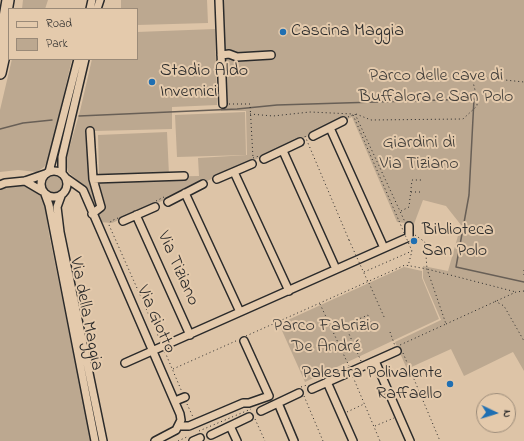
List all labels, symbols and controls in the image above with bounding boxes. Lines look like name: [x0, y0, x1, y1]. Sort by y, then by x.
legend: [8, 8, 138, 60]
text: Road: [46, 15, 72, 33]
place label: Cascina Maggia: [291, 21, 404, 43]
marker: Cascina Maggia: [278, 27, 288, 37]
text: Park: [46, 35, 68, 53]
place label: Stadio Aldo Invernici: [160, 61, 248, 104]
park label: Parco delle cave di Buffalora e San Polo: [359, 66, 513, 108]
marker: Stadio Aldo Invernici: [147, 77, 157, 87]
park label: Giardini di Via Tiziano: [379, 133, 459, 176]
place label: Biblioteca San Polo: [422, 220, 494, 262]
street label: Via Tiziano: [151, 228, 203, 310]
marker: Biblioteca San Polo: [409, 236, 419, 246]
street label: Via della Maggia: [63, 255, 107, 373]
street label: Via Giotto: [130, 283, 180, 357]
park label: Parco Fabrizio De André: [273, 316, 379, 358]
place label: Palestra Polivalente Raffaello: [302, 363, 442, 406]
marker: Palestra Polivalente Raffaello: [445, 379, 455, 389]
north arrow: [476, 393, 516, 433]
text: N: [499, 409, 515, 418]

